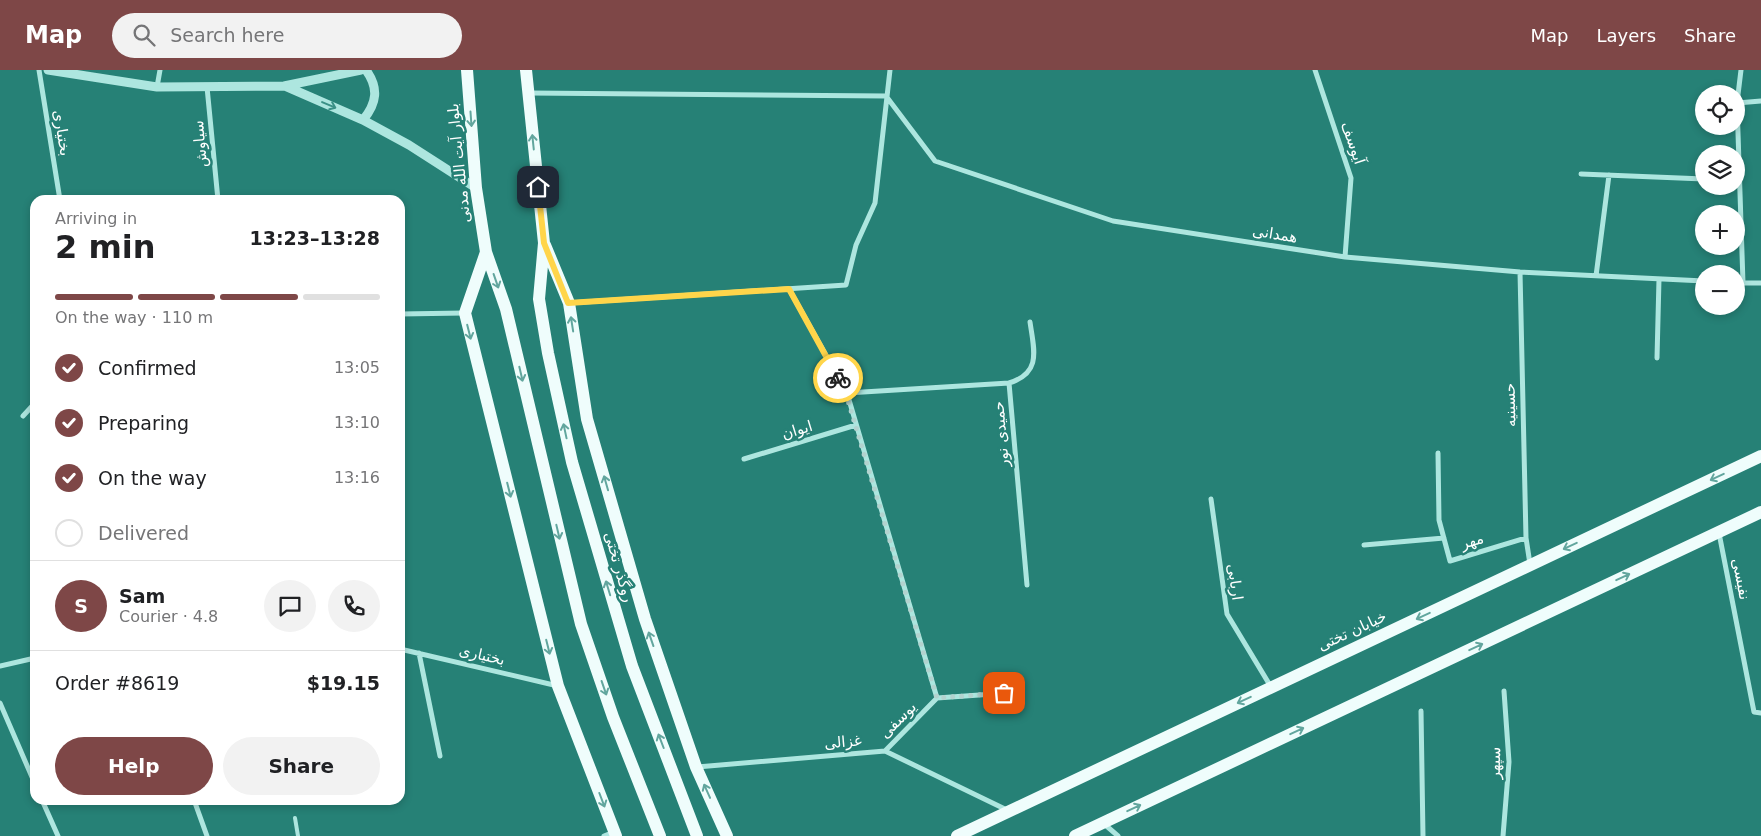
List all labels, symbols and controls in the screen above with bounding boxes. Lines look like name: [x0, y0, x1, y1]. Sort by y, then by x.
search box: [112, 13, 462, 58]
text: Map: [25, 21, 82, 49]
icon: search: [130, 21, 158, 49]
text: Search here: [170, 24, 284, 46]
text: Map: [1530, 25, 1568, 46]
text: Layers: [1596, 25, 1656, 46]
text: Share: [1684, 25, 1736, 46]
map controls: [1695, 85, 1745, 315]
button: locate: [1695, 85, 1745, 135]
one-way arrow: [321, 101, 336, 111]
street label: بلوار آیت الله مدنی: [444, 102, 474, 224]
street label: بختیاری: [49, 109, 75, 157]
one-way arrow: [466, 110, 475, 126]
street label: آیوسف: [1337, 119, 1369, 168]
street label: سیاوش: [189, 120, 211, 168]
one-way arrow: [528, 135, 538, 151]
button: layers: [1695, 145, 1745, 195]
pin: [517, 166, 559, 208]
icon: home: [524, 173, 552, 201]
button: +: [1695, 205, 1745, 255]
text: Arriving in: [55, 209, 137, 228]
street label: همدانی: [1251, 222, 1299, 246]
text: 13:23–13:28: [250, 227, 380, 249]
text: 2 min: [55, 228, 156, 266]
button: −: [1695, 265, 1745, 315]
one-way arrow: [492, 273, 501, 288]
text: On the way · 110 m: [55, 308, 213, 327]
one-way arrow: [567, 317, 577, 333]
one-way arrow: [465, 323, 475, 339]
courier: [813, 353, 863, 403]
icon: check: [55, 354, 83, 382]
text: Confirmed: [98, 357, 197, 379]
text: 13:05: [334, 358, 380, 377]
icon: bike: [824, 364, 852, 392]
one-way arrow: [517, 365, 526, 381]
street label: حسینیه: [1501, 383, 1519, 427]
street label: حمیدی نور: [989, 400, 1013, 469]
icon: check: [55, 409, 83, 437]
text: Preparing: [98, 412, 189, 434]
text: 13:10: [334, 413, 380, 432]
street label: ایوان: [779, 417, 815, 443]
one-way arrow: [560, 424, 569, 440]
icon: check: [55, 464, 83, 492]
text: On the way: [98, 467, 207, 489]
text: 13:16: [334, 468, 380, 487]
one-way arrow: [1710, 473, 1725, 482]
one-way arrow: [600, 475, 610, 491]
one-way arrow: [505, 481, 514, 497]
text: Delivered: [98, 522, 189, 544]
one-way arrow: [554, 524, 563, 540]
street label: مهر: [1457, 529, 1486, 553]
street label: روگذر تختی: [600, 530, 638, 604]
one-way arrow: [1563, 542, 1578, 552]
street label: نفیسی: [1728, 557, 1754, 601]
street label: اربابی: [1224, 563, 1246, 601]
one-way arrow: [1615, 572, 1630, 582]
button: chat: [264, 580, 316, 632]
button: phone: [328, 580, 380, 632]
one-way arrow: [602, 580, 612, 596]
text: Sam: [119, 585, 165, 607]
text: S: [74, 595, 88, 617]
text: Courier · 4.8: [119, 607, 218, 626]
street label: خیابان تختی: [1315, 607, 1389, 655]
one-way arrow: [1416, 611, 1431, 621]
one-way arrow: [646, 631, 656, 647]
one-way arrow: [544, 639, 553, 655]
street label: بختیاری: [457, 641, 507, 669]
one-way arrow: [1468, 641, 1483, 651]
text: Order #8619: [55, 672, 179, 694]
text: $19.15: [307, 672, 380, 694]
pin: [983, 672, 1025, 714]
one-way arrow: [599, 679, 609, 695]
icon: bag: [990, 679, 1018, 707]
one-way arrow: [1237, 696, 1252, 705]
street label: یوسفی: [876, 698, 920, 742]
one-way arrow: [1289, 726, 1304, 735]
street label: غزالی: [824, 731, 863, 753]
one-way arrow: [656, 734, 665, 750]
button: Help: [55, 737, 213, 795]
button: Share: [223, 737, 380, 795]
street label: سپهر: [1486, 747, 1505, 780]
one-way arrow: [702, 784, 711, 799]
one-way arrow: [598, 792, 608, 807]
one-way arrow: [1127, 802, 1142, 812]

